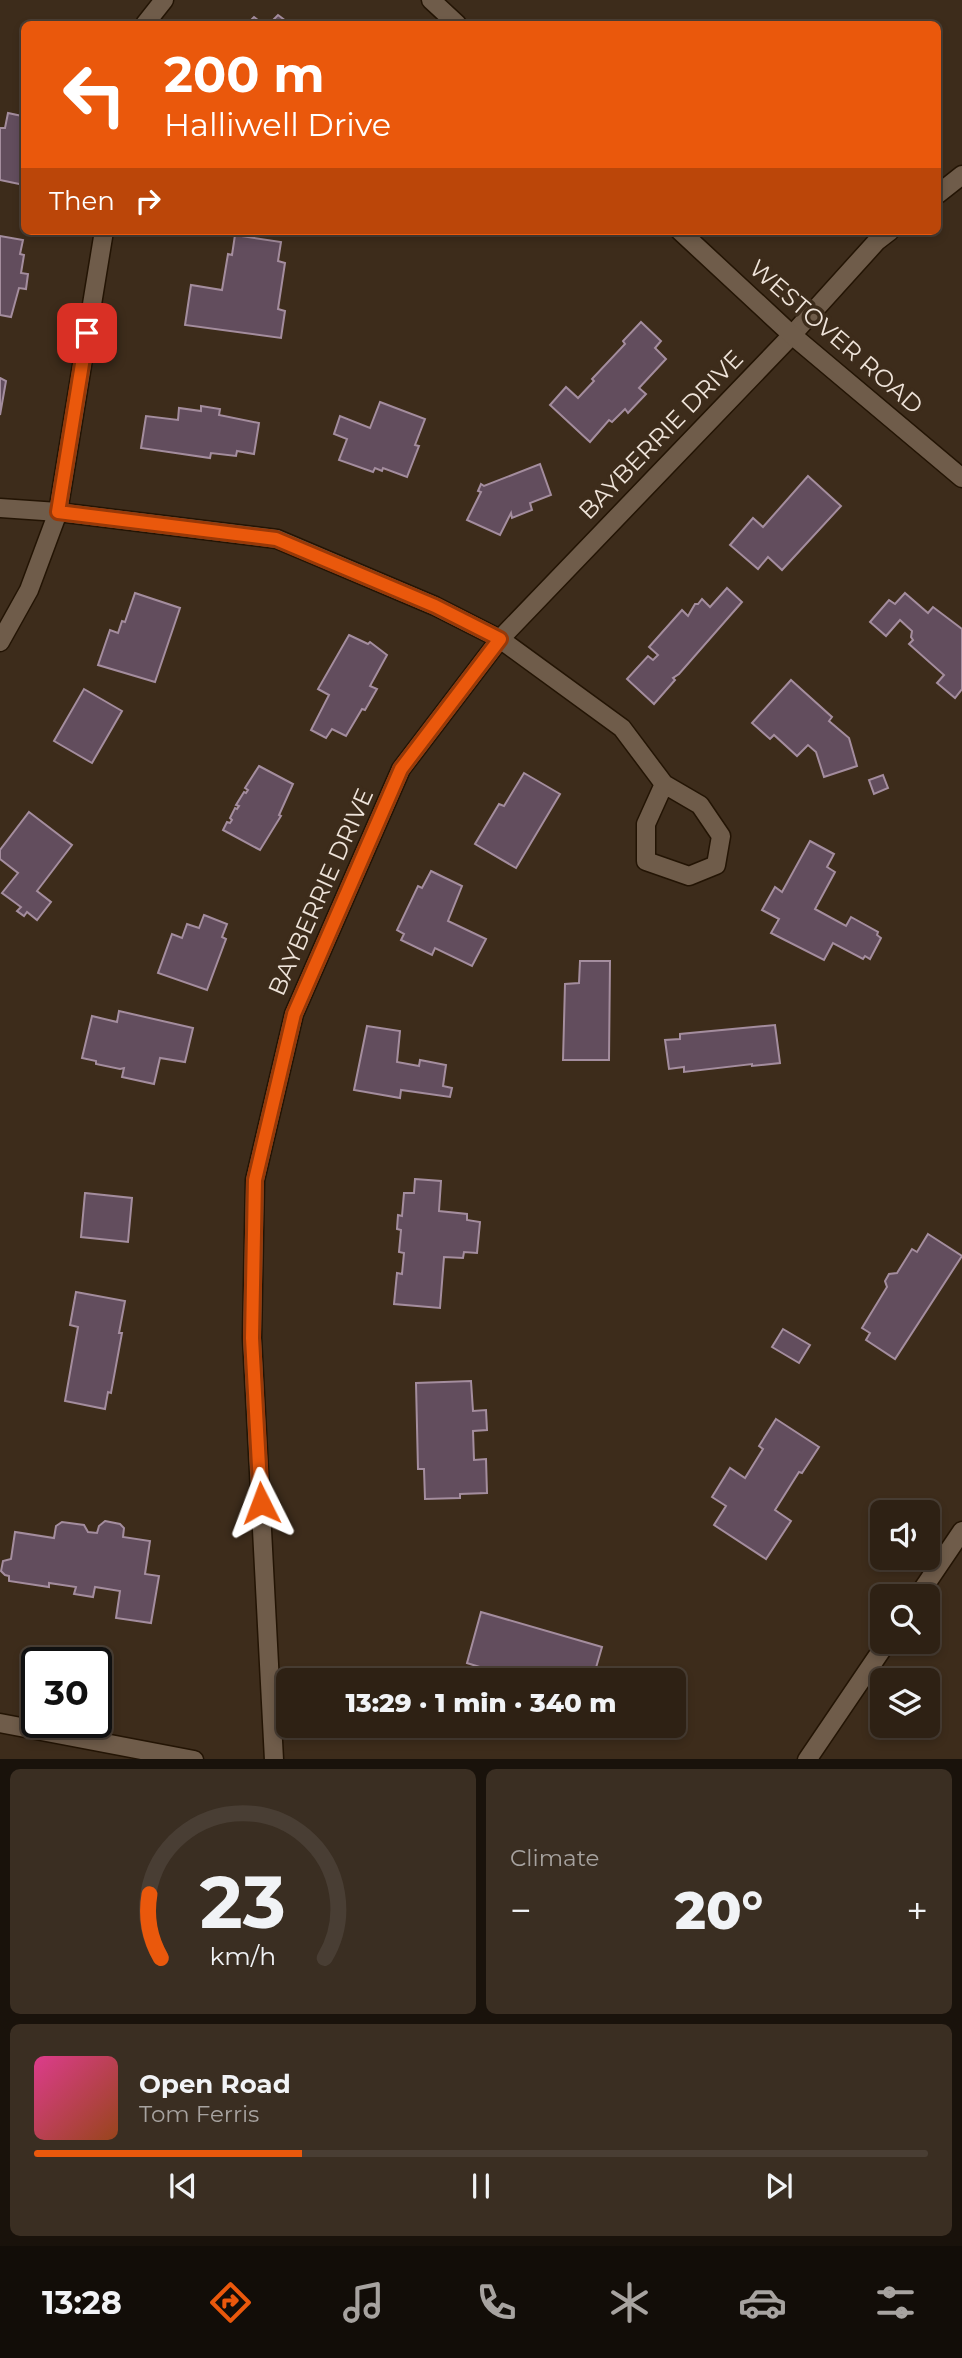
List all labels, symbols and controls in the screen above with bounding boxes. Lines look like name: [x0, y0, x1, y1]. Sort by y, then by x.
text: 200 m: [164, 45, 325, 104]
icon: left: [49, 49, 140, 140]
text: Halliwell Drive: [164, 105, 391, 144]
icon: right: [129, 182, 167, 220]
text: Then: [49, 185, 115, 217]
street label: WESTOVER ROAD: [744, 253, 929, 420]
pin: [57, 303, 117, 363]
icon: arrive: [68, 314, 106, 352]
street label: BAYBERRIE DRIVE: [572, 344, 749, 525]
street label: BAYBERRIE DRIVE: [262, 784, 379, 1000]
position arrow: [224, 1466, 298, 1540]
map controls: [870, 1500, 940, 1738]
button: sound: [870, 1500, 940, 1570]
button: search: [870, 1584, 940, 1654]
speed limit sign: 30: [21, 1647, 112, 1738]
button: layers: [870, 1668, 940, 1738]
text: 13:29 · 1 min · 340 m: [346, 1687, 617, 1719]
text: Climate: [510, 1844, 599, 1872]
text: 23: [200, 1858, 286, 1946]
text: 20°: [675, 1879, 763, 1942]
text: −: [510, 1887, 532, 1934]
text: +: [906, 1887, 928, 1934]
text: km/h: [210, 1940, 276, 1970]
text: Open Road: [139, 2068, 291, 2100]
text: Tom Ferris: [139, 2100, 259, 2128]
icon: previous: [164, 2167, 202, 2205]
icon: pause: [462, 2167, 500, 2205]
icon: next: [760, 2167, 798, 2205]
icon: directions: [206, 2278, 255, 2327]
icon: music: [339, 2278, 388, 2327]
icon: phone: [472, 2278, 521, 2327]
icon: climate: [605, 2278, 654, 2327]
icon: car: [738, 2278, 787, 2327]
icon: filters: [871, 2278, 920, 2327]
text: 13:28: [42, 2283, 122, 2322]

